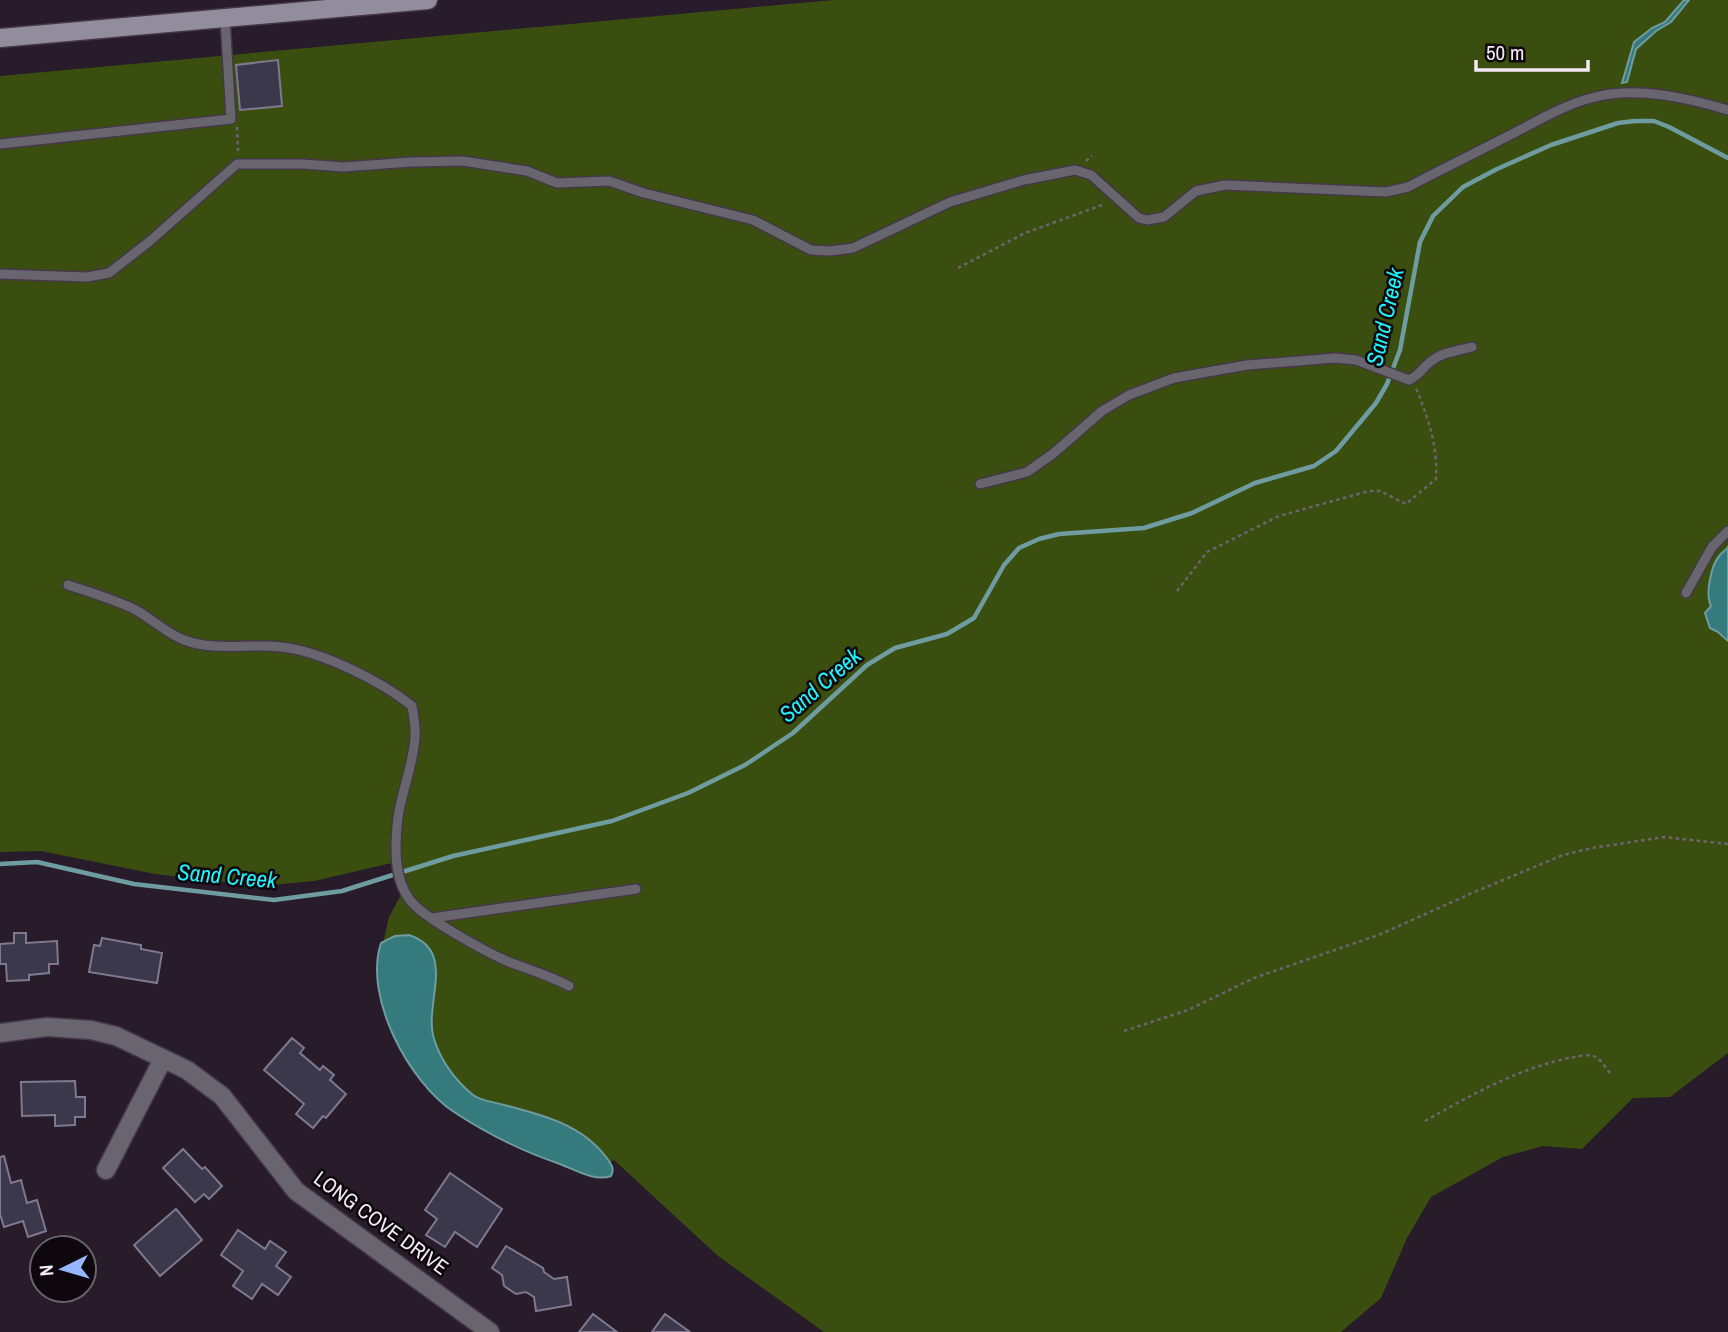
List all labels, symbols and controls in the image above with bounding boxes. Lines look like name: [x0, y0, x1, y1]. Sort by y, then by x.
scale bar: [1476, 28, 1588, 72]
text: 50 m: [1486, 38, 1524, 67]
water label: Sand Creek: [1358, 263, 1411, 369]
water label: Sand Creek: [772, 639, 869, 729]
water label: Sand Creek: [176, 856, 280, 895]
street label: LONG COVE DRIVE: [308, 1164, 454, 1281]
north arrow: [28, 1234, 98, 1304]
text: N: [33, 1264, 60, 1277]

